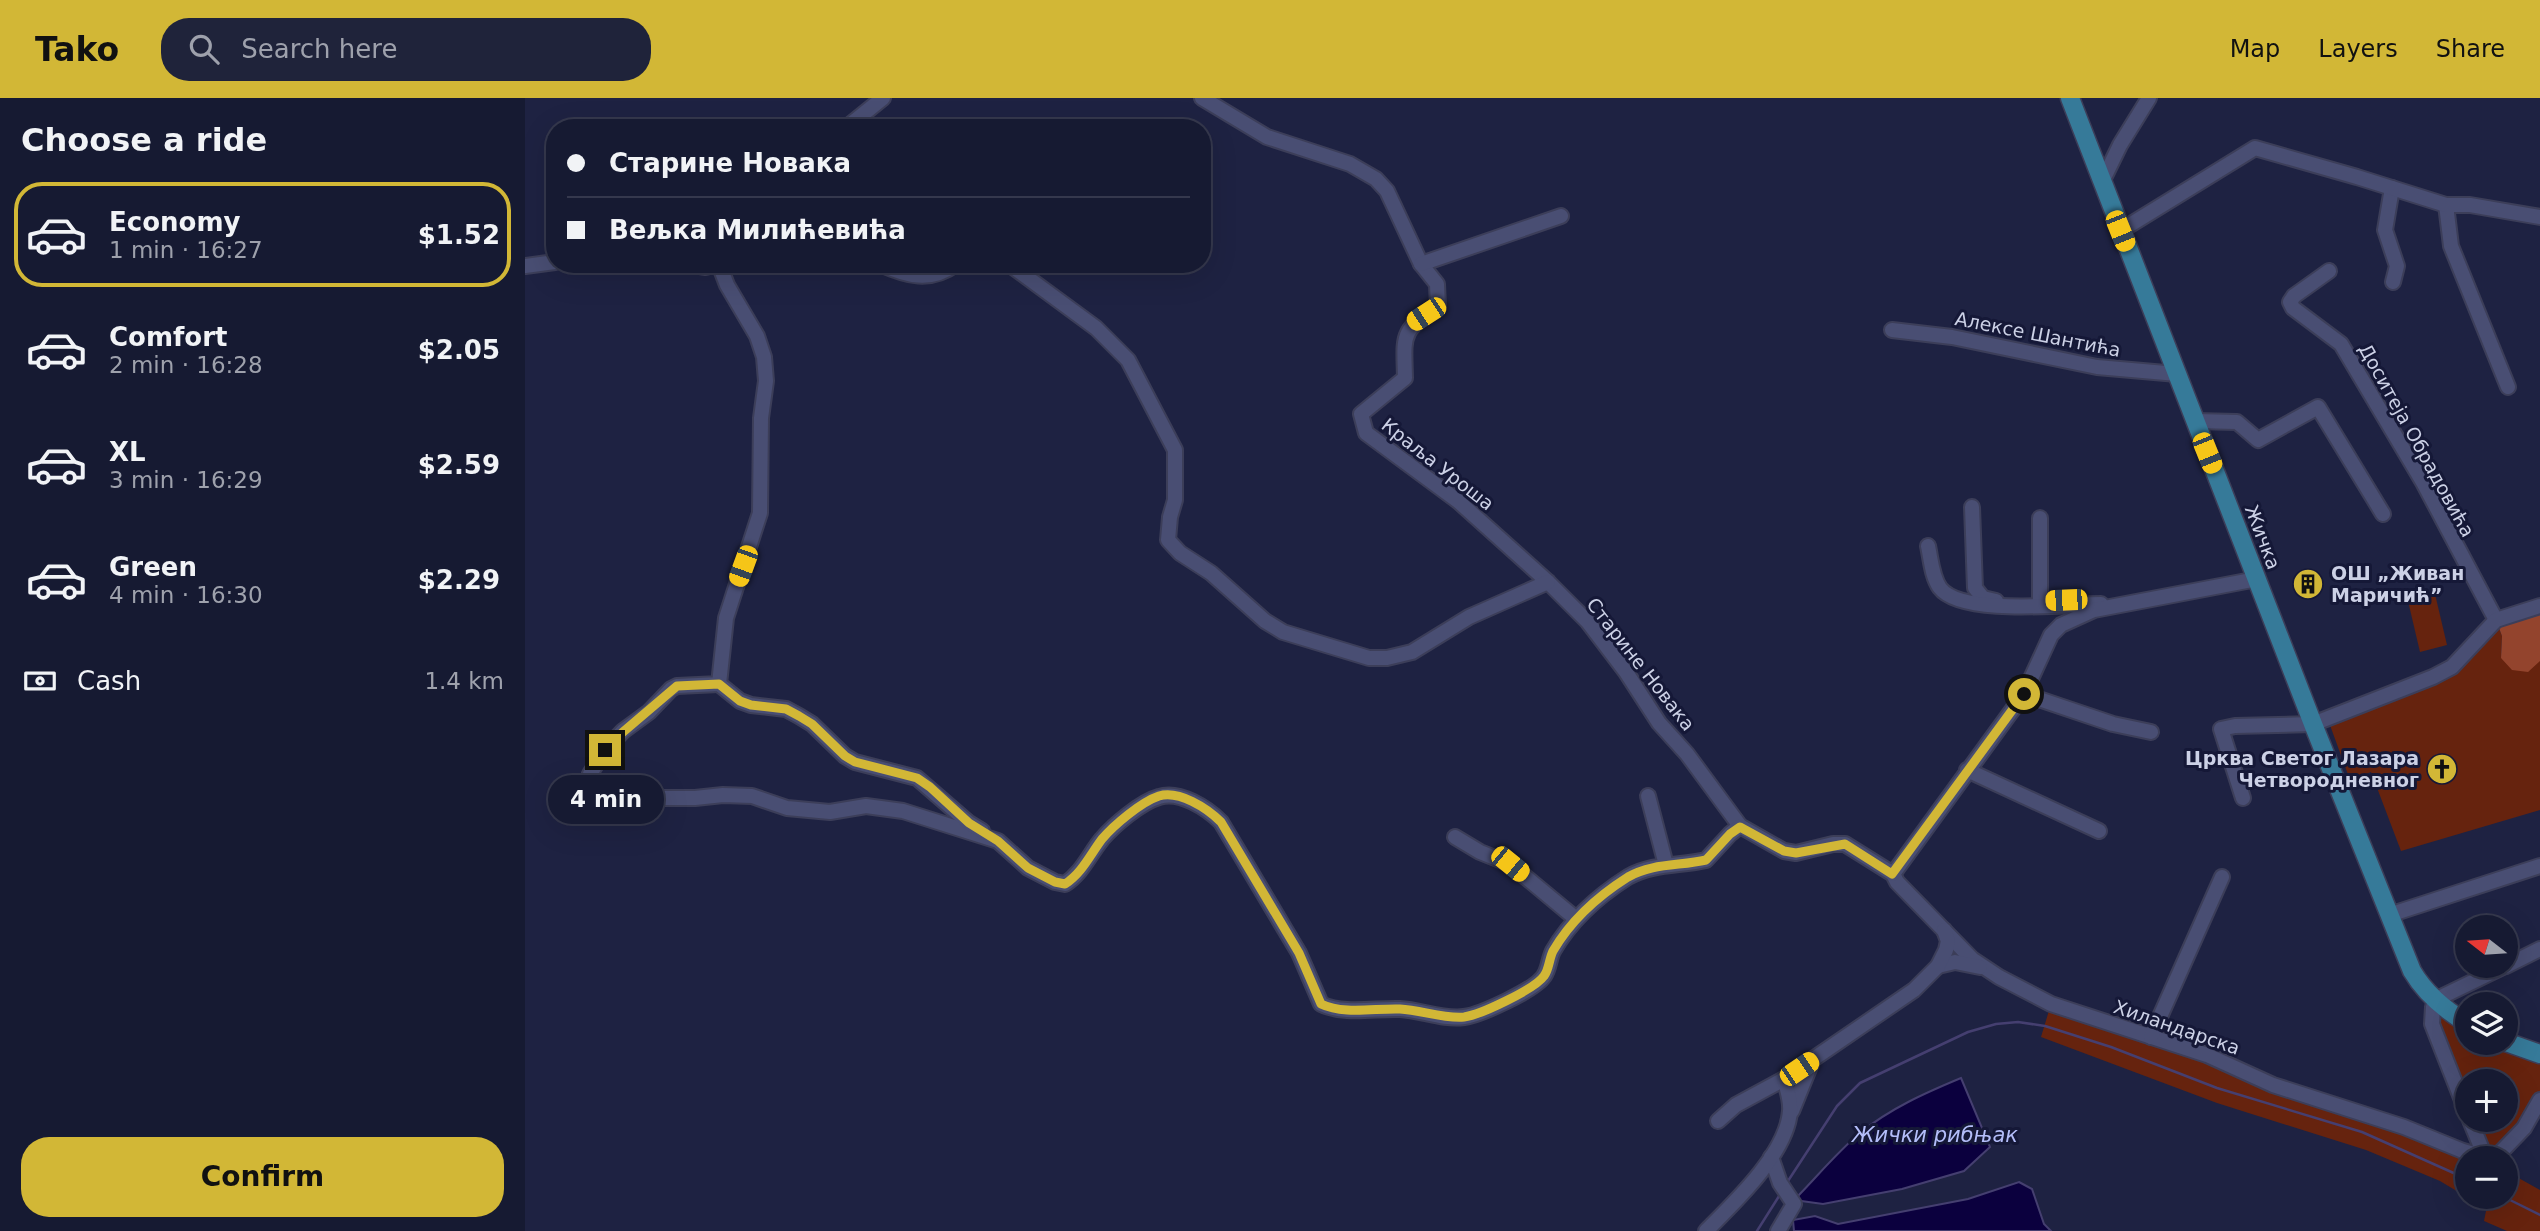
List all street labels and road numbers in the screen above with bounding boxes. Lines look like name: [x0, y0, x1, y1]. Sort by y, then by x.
street label: Алексе Шантића: [1953, 307, 2123, 361]
street label: Доситеја Обрадовића: [2355, 339, 2479, 541]
street label: Краља Уроша: [1378, 413, 1498, 515]
street label: Жичка: [2241, 502, 2285, 572]
street label: Старине Новака: [1582, 593, 1700, 735]
street label: Хиландарска: [2111, 995, 2243, 1059]

